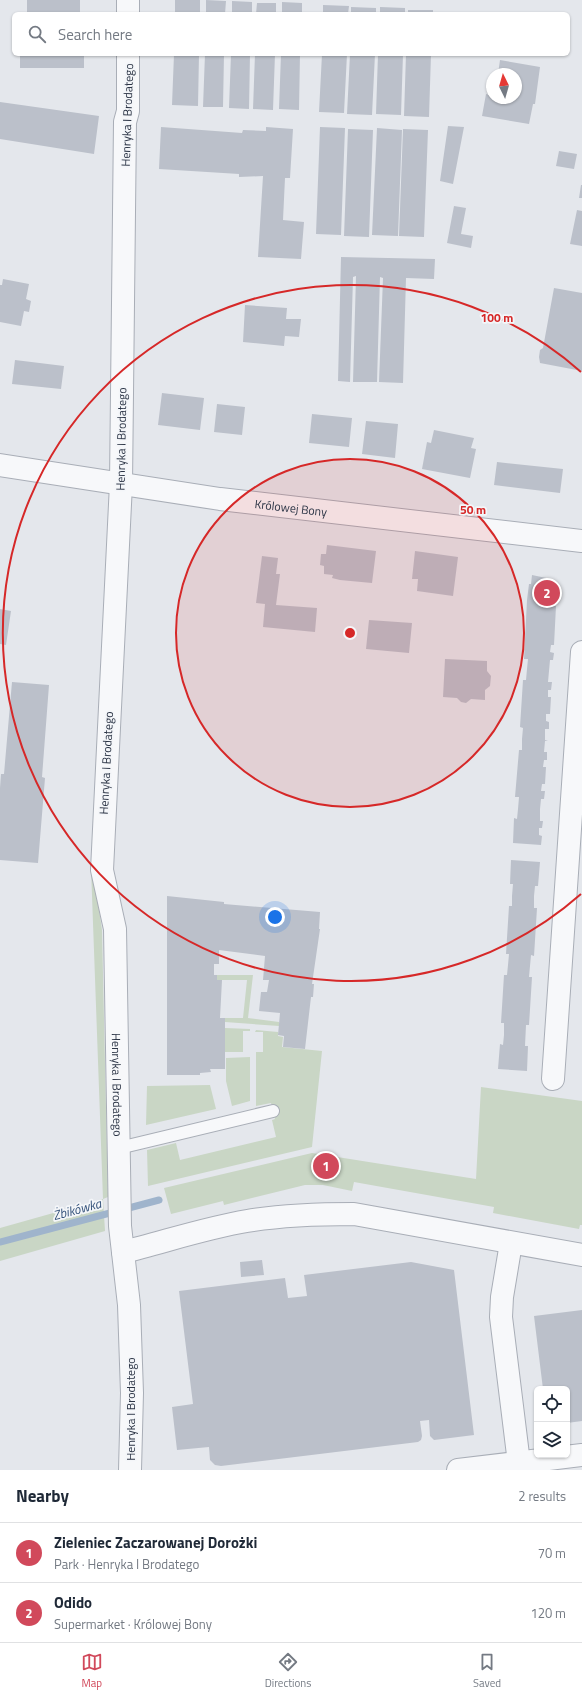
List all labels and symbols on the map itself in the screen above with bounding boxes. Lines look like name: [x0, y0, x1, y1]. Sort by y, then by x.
street label: Henryka I Brodatego: [116, 63, 138, 167]
north arrow: [486, 68, 522, 104]
text: 100 m: [481, 308, 513, 327]
street label: Henryka I Brodatego: [111, 387, 131, 491]
street label: Królowej Bony: [254, 494, 328, 521]
text: 50 m: [460, 500, 486, 519]
pin: 2: [534, 578, 560, 608]
centre of rings: [343, 626, 357, 640]
street label: Henryka I Brodatego: [94, 711, 118, 815]
your location: [265, 907, 285, 927]
street label: Henryka I Brodatego: [107, 1033, 128, 1137]
pin: 1: [313, 1151, 339, 1181]
water label: Żbikówka: [51, 1193, 105, 1225]
street label: Henryka I Brodatego: [121, 1357, 140, 1461]

